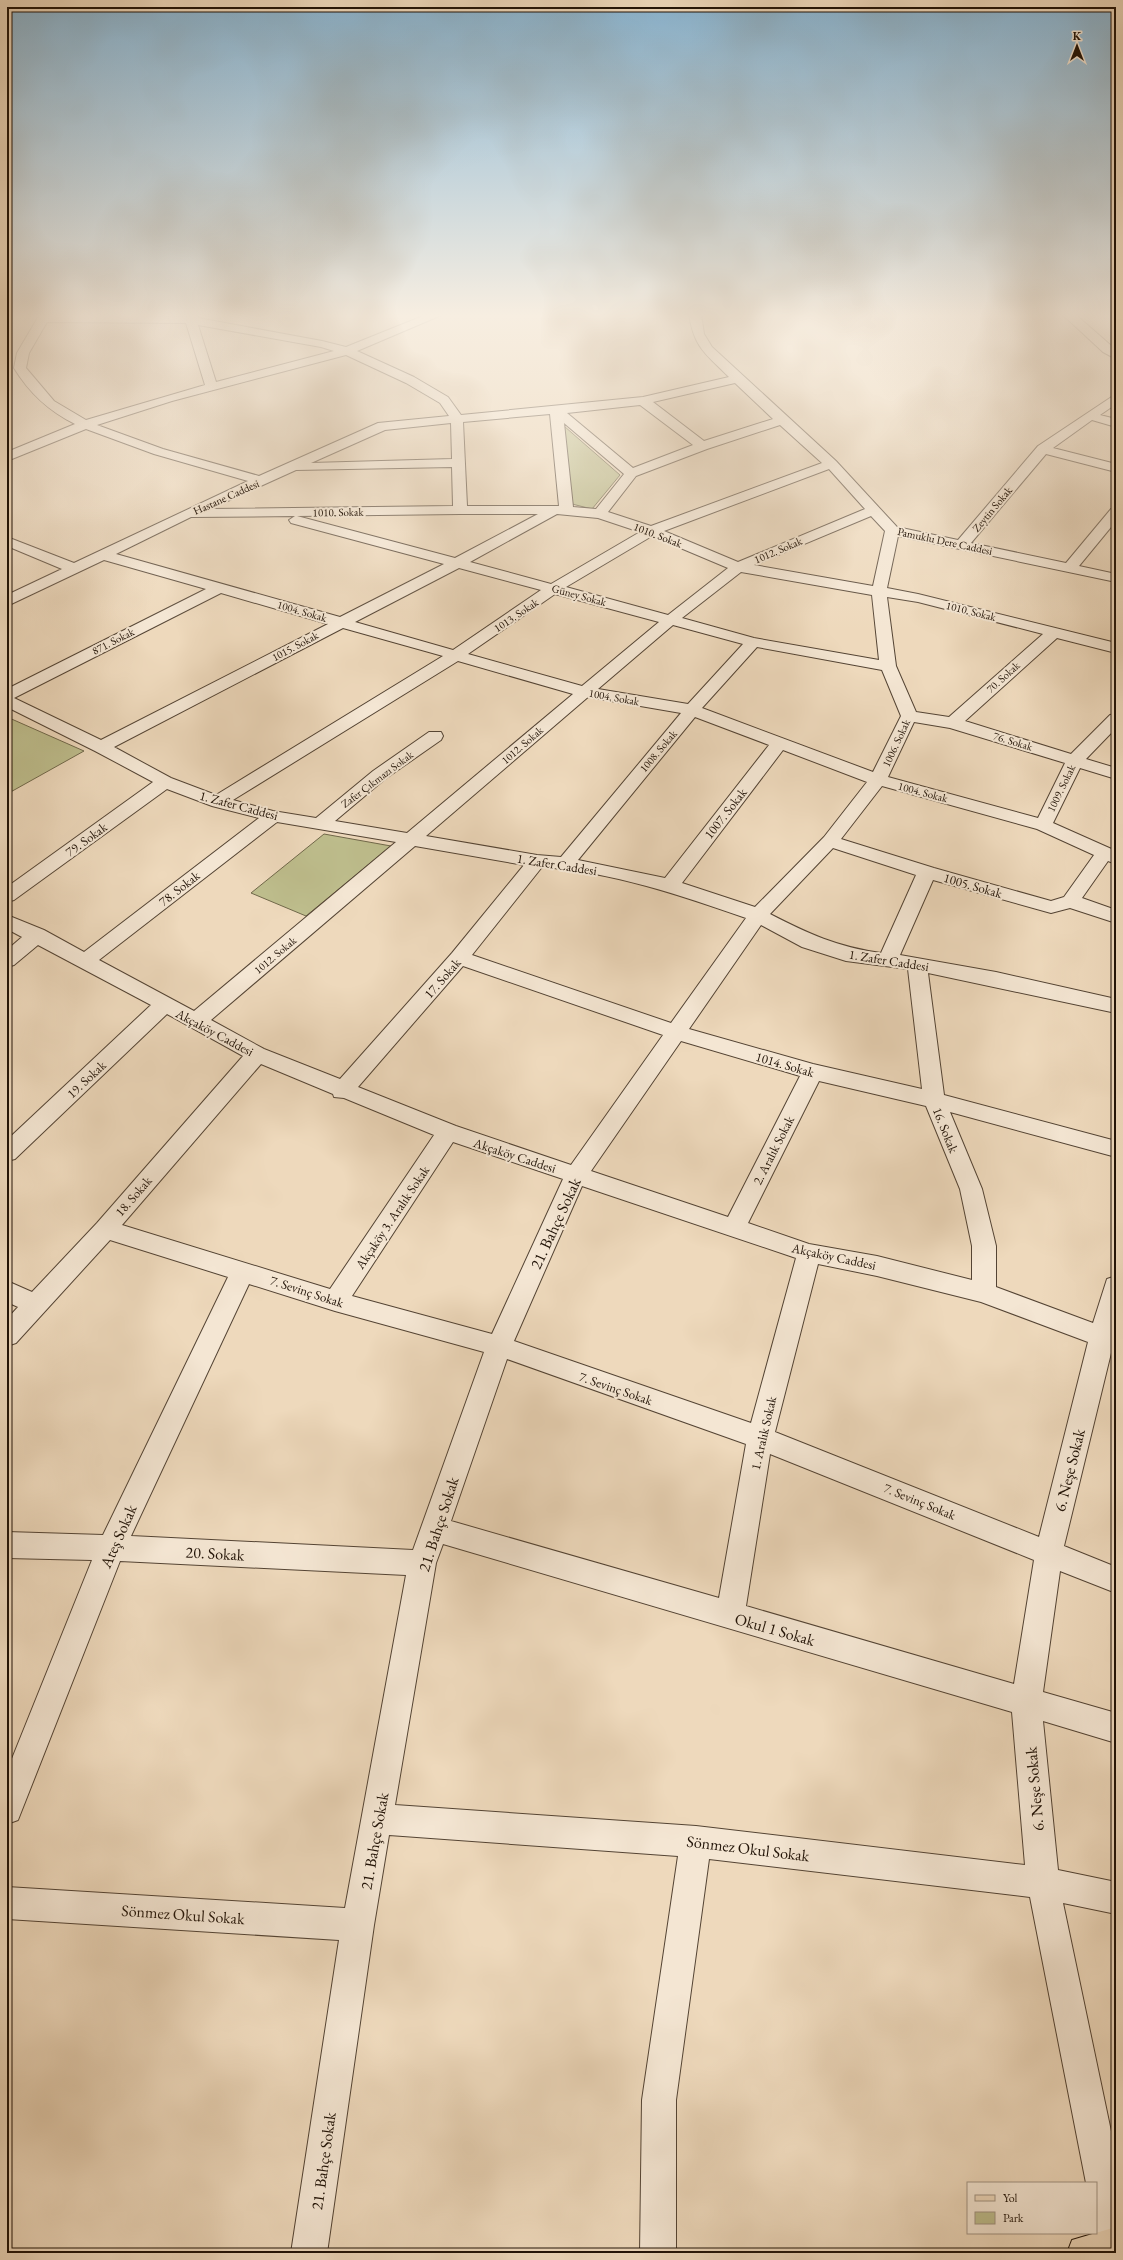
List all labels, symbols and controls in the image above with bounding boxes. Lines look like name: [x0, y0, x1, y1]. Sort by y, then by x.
north arrow: [1057, 26, 1097, 66]
text: K: [1073, 29, 1082, 43]
street label: Hastane Caddesi: [191, 476, 261, 518]
street label: Zeytin Sokak: [969, 483, 1016, 535]
street label: 1010. Sokak: [312, 505, 364, 519]
street label: 1010. Sokak: [632, 519, 685, 551]
street label: Pamuklu Dere Caddesi: [896, 524, 994, 558]
street label: 1012. Sokak: [752, 533, 805, 566]
street label: Güney Sokak: [550, 581, 609, 609]
street label: 1013. Sokak: [491, 594, 542, 635]
street label: 1004. Sokak: [276, 597, 329, 625]
street label: 1010. Sokak: [945, 598, 998, 624]
street label: 871. Sokak: [89, 624, 137, 658]
street label: 1015. Sokak: [269, 627, 322, 664]
street label: 70. Sokak: [983, 658, 1023, 696]
street label: 1004. Sokak: [588, 686, 641, 708]
street label: 1006. Sokak: [879, 716, 913, 769]
street label: 1012. Sokak: [498, 722, 546, 767]
street label: 1008. Sokak: [636, 726, 680, 775]
street label: 76. Sokak: [992, 728, 1035, 754]
street label: Zafer Çıkmazı Sokak: [338, 747, 417, 811]
street label: 1009. Sokak: [1044, 761, 1079, 814]
street label: 1004. Sokak: [897, 779, 950, 806]
street label: 1007. Sokak: [700, 784, 751, 842]
street label: 1. Zafer Caddesi: [198, 787, 280, 824]
street label: 79. Sokak: [62, 818, 111, 860]
street label: 1. Zafer Caddesi: [516, 850, 598, 879]
street label: 78. Sokak: [155, 866, 204, 910]
street label: 1005. Sokak: [942, 869, 1005, 902]
street label: 1012. Sokak: [251, 933, 300, 977]
street label: 1. Zafer Caddesi: [848, 946, 930, 975]
street label: 17. Sokak: [420, 954, 465, 1002]
street label: Akçaköy Caddesi: [172, 1004, 257, 1060]
street label: 1014. Sokak: [754, 1048, 817, 1081]
street label: 19. Sokak: [63, 1056, 110, 1102]
street label: 16. Sokak: [929, 1105, 963, 1156]
street label: 2. Aralık Sokak: [749, 1112, 798, 1188]
street label: Akçaköy Caddesi: [470, 1134, 558, 1177]
street label: Akçaköy 3. Aralık Sokak: [351, 1162, 434, 1273]
street label: 18. Sokak: [111, 1172, 156, 1220]
street label: 21. Bahçe Sokak: [525, 1174, 586, 1272]
street label: Akçaköy Caddesi: [789, 1239, 878, 1274]
street label: 7. Sevinç Sokak: [268, 1272, 347, 1312]
street label: 7. Sevinç Sokak: [577, 1368, 656, 1409]
street label: 1. Aralık Sokak: [747, 1394, 780, 1472]
street label: 6. Neşe Sokak: [1049, 1426, 1090, 1514]
street label: 21. Bahçe Sokak: [413, 1474, 464, 1574]
street label: 7. Sevinç Sokak: [881, 1479, 959, 1524]
street label: Ateş Sokak: [95, 1501, 142, 1572]
street label: 20. Sokak: [185, 1541, 245, 1566]
street label: Okul 1 Sokak: [732, 1608, 818, 1651]
street label: 6. Neşe Sokak: [1020, 1745, 1049, 1832]
street label: 21. Bahçe Sokak: [356, 1790, 393, 1891]
street label: Sönmez Okul Sokak: [685, 1831, 811, 1866]
street label: Sönmez Okul Sokak: [121, 1900, 246, 1929]
street label: 21. Bahçe Sokak: [306, 2110, 341, 2211]
legend: [967, 2182, 1097, 2234]
text: Yol: [1003, 2190, 1017, 2206]
text: Park: [1003, 2210, 1024, 2226]

